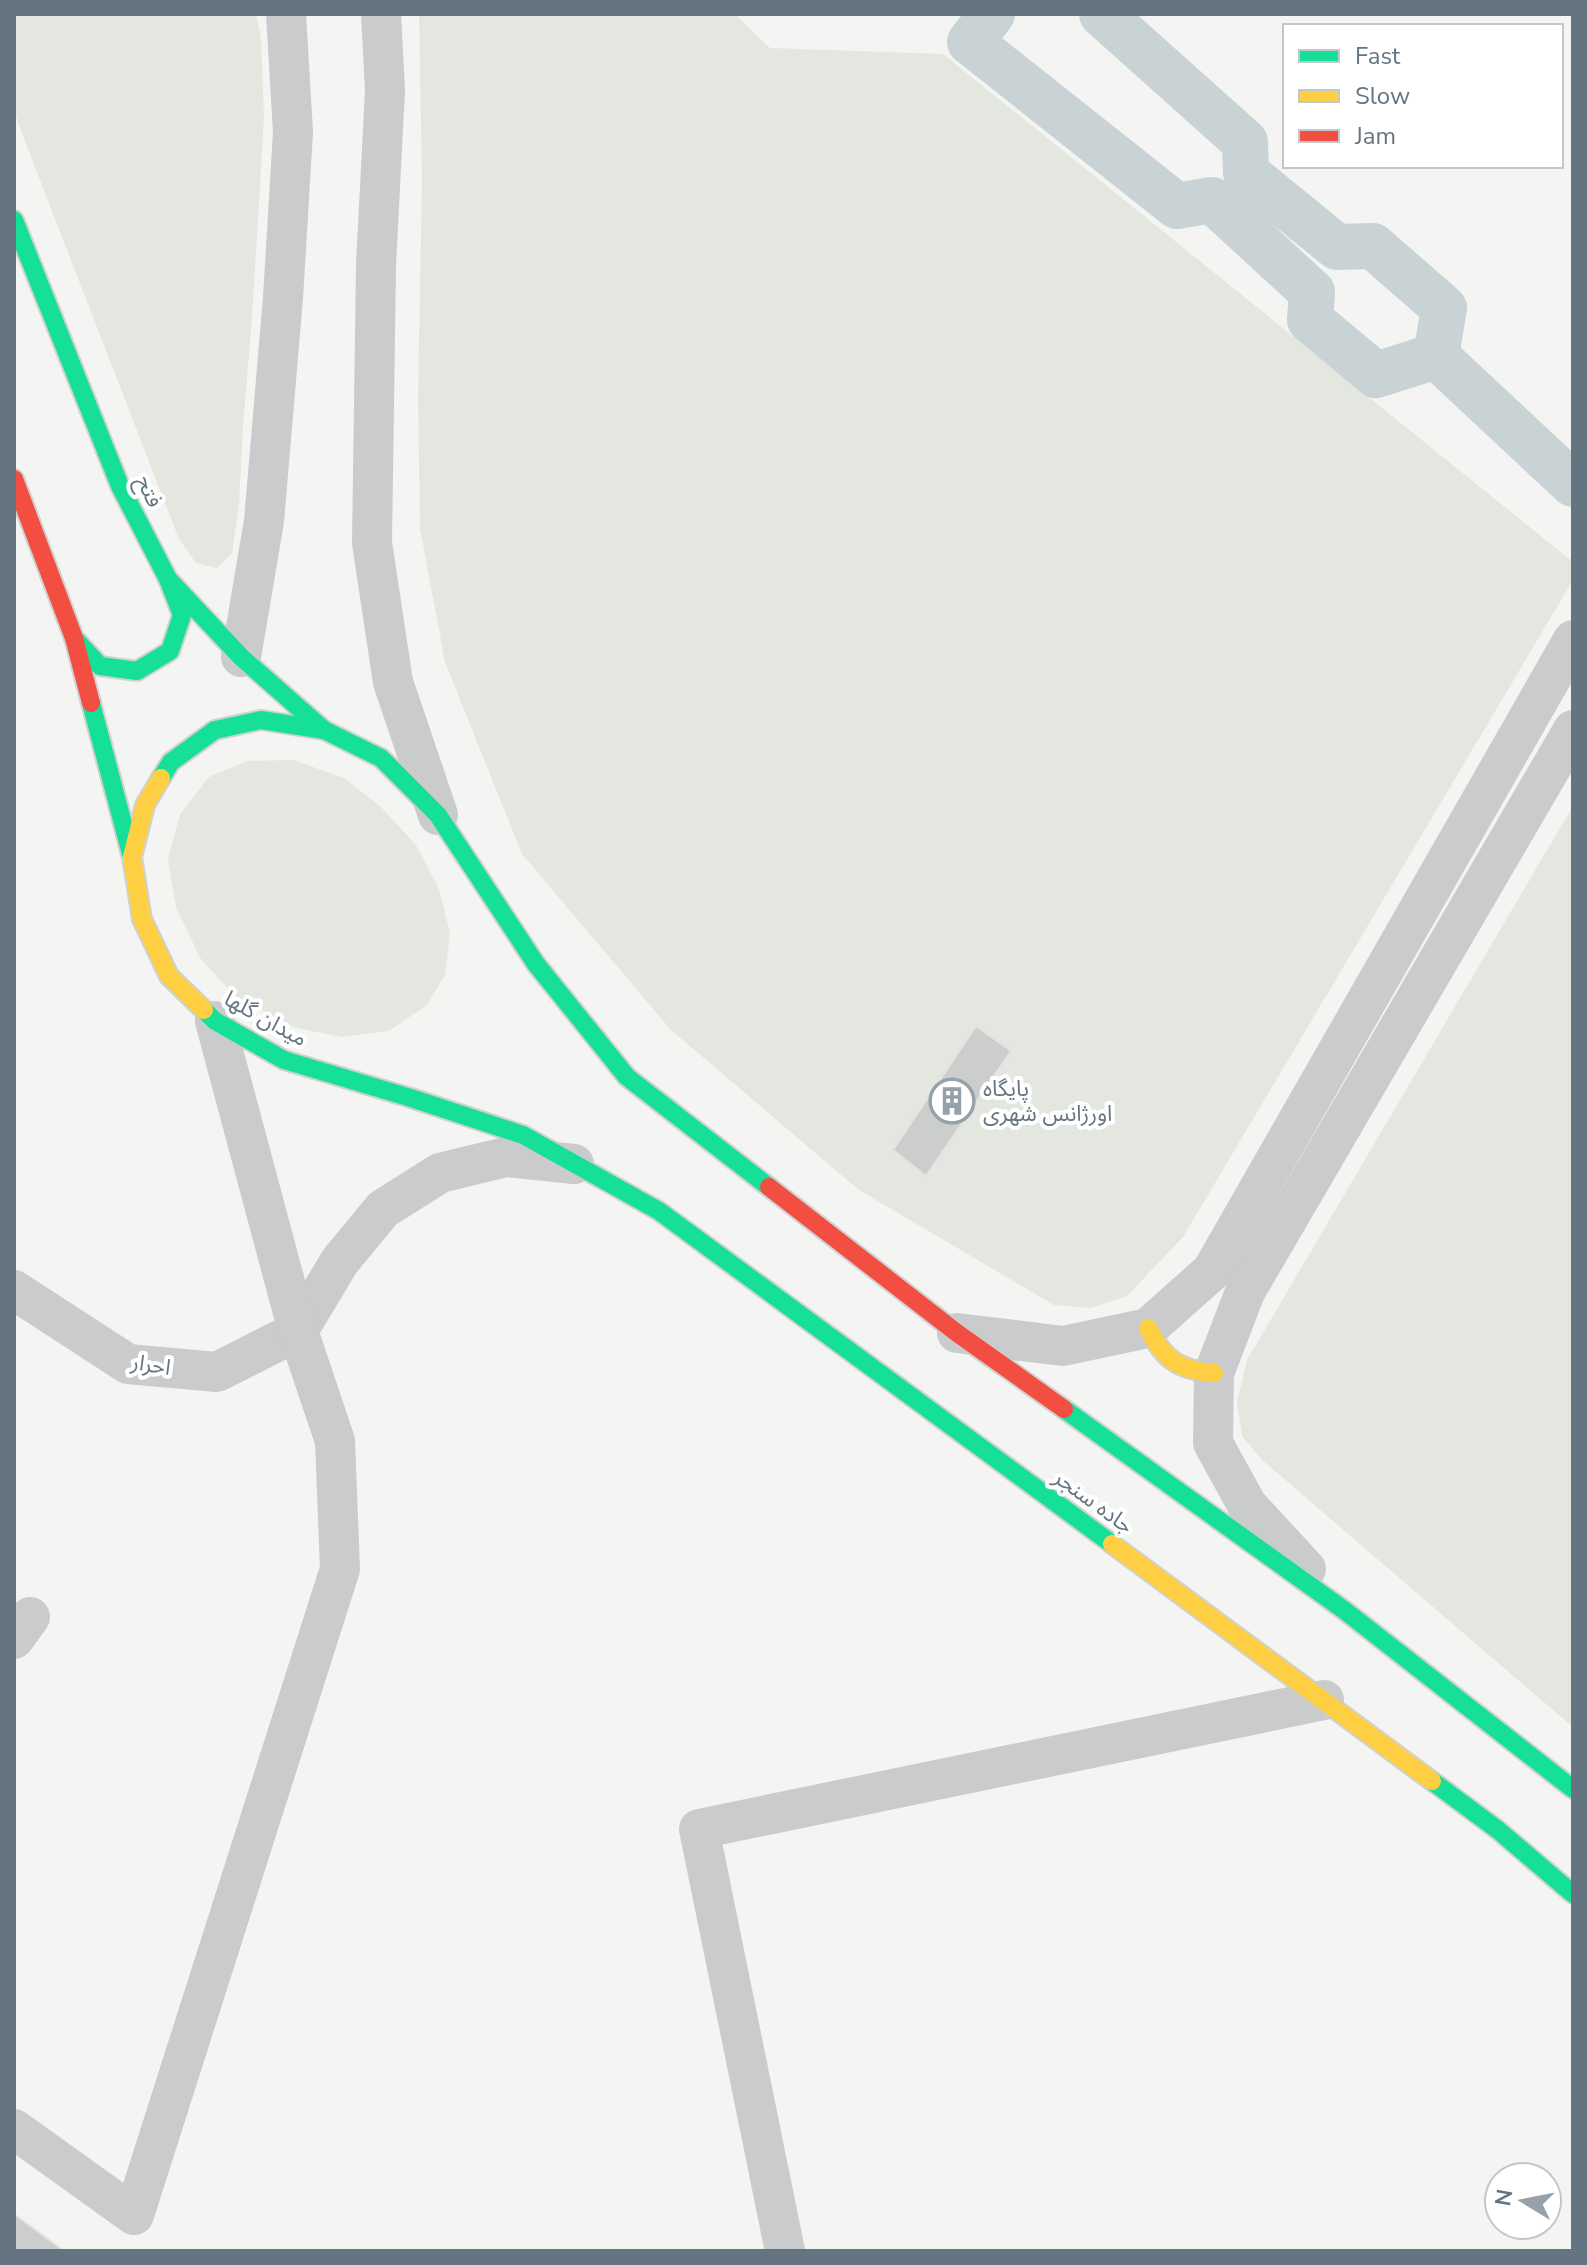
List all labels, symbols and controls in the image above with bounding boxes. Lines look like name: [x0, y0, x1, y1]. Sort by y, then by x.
legend: [1283, 24, 1563, 168]
text: Fast: [1355, 40, 1401, 72]
text: Slow: [1355, 80, 1410, 112]
text: Jam: [1354, 120, 1396, 152]
street label: فتح: [128, 470, 170, 513]
street label: میدان گلها: [219, 984, 312, 1054]
place label: پایگاه اورژانس شهری: [983, 1074, 1112, 1129]
building icon: پایگاه اورژانس شهری: [928, 1077, 976, 1125]
street label: احرار: [128, 1347, 173, 1383]
street label: جاده سنجر: [1047, 1462, 1139, 1541]
north arrow: [1483, 2161, 1563, 2241]
text: N: [1488, 2187, 1520, 2208]

